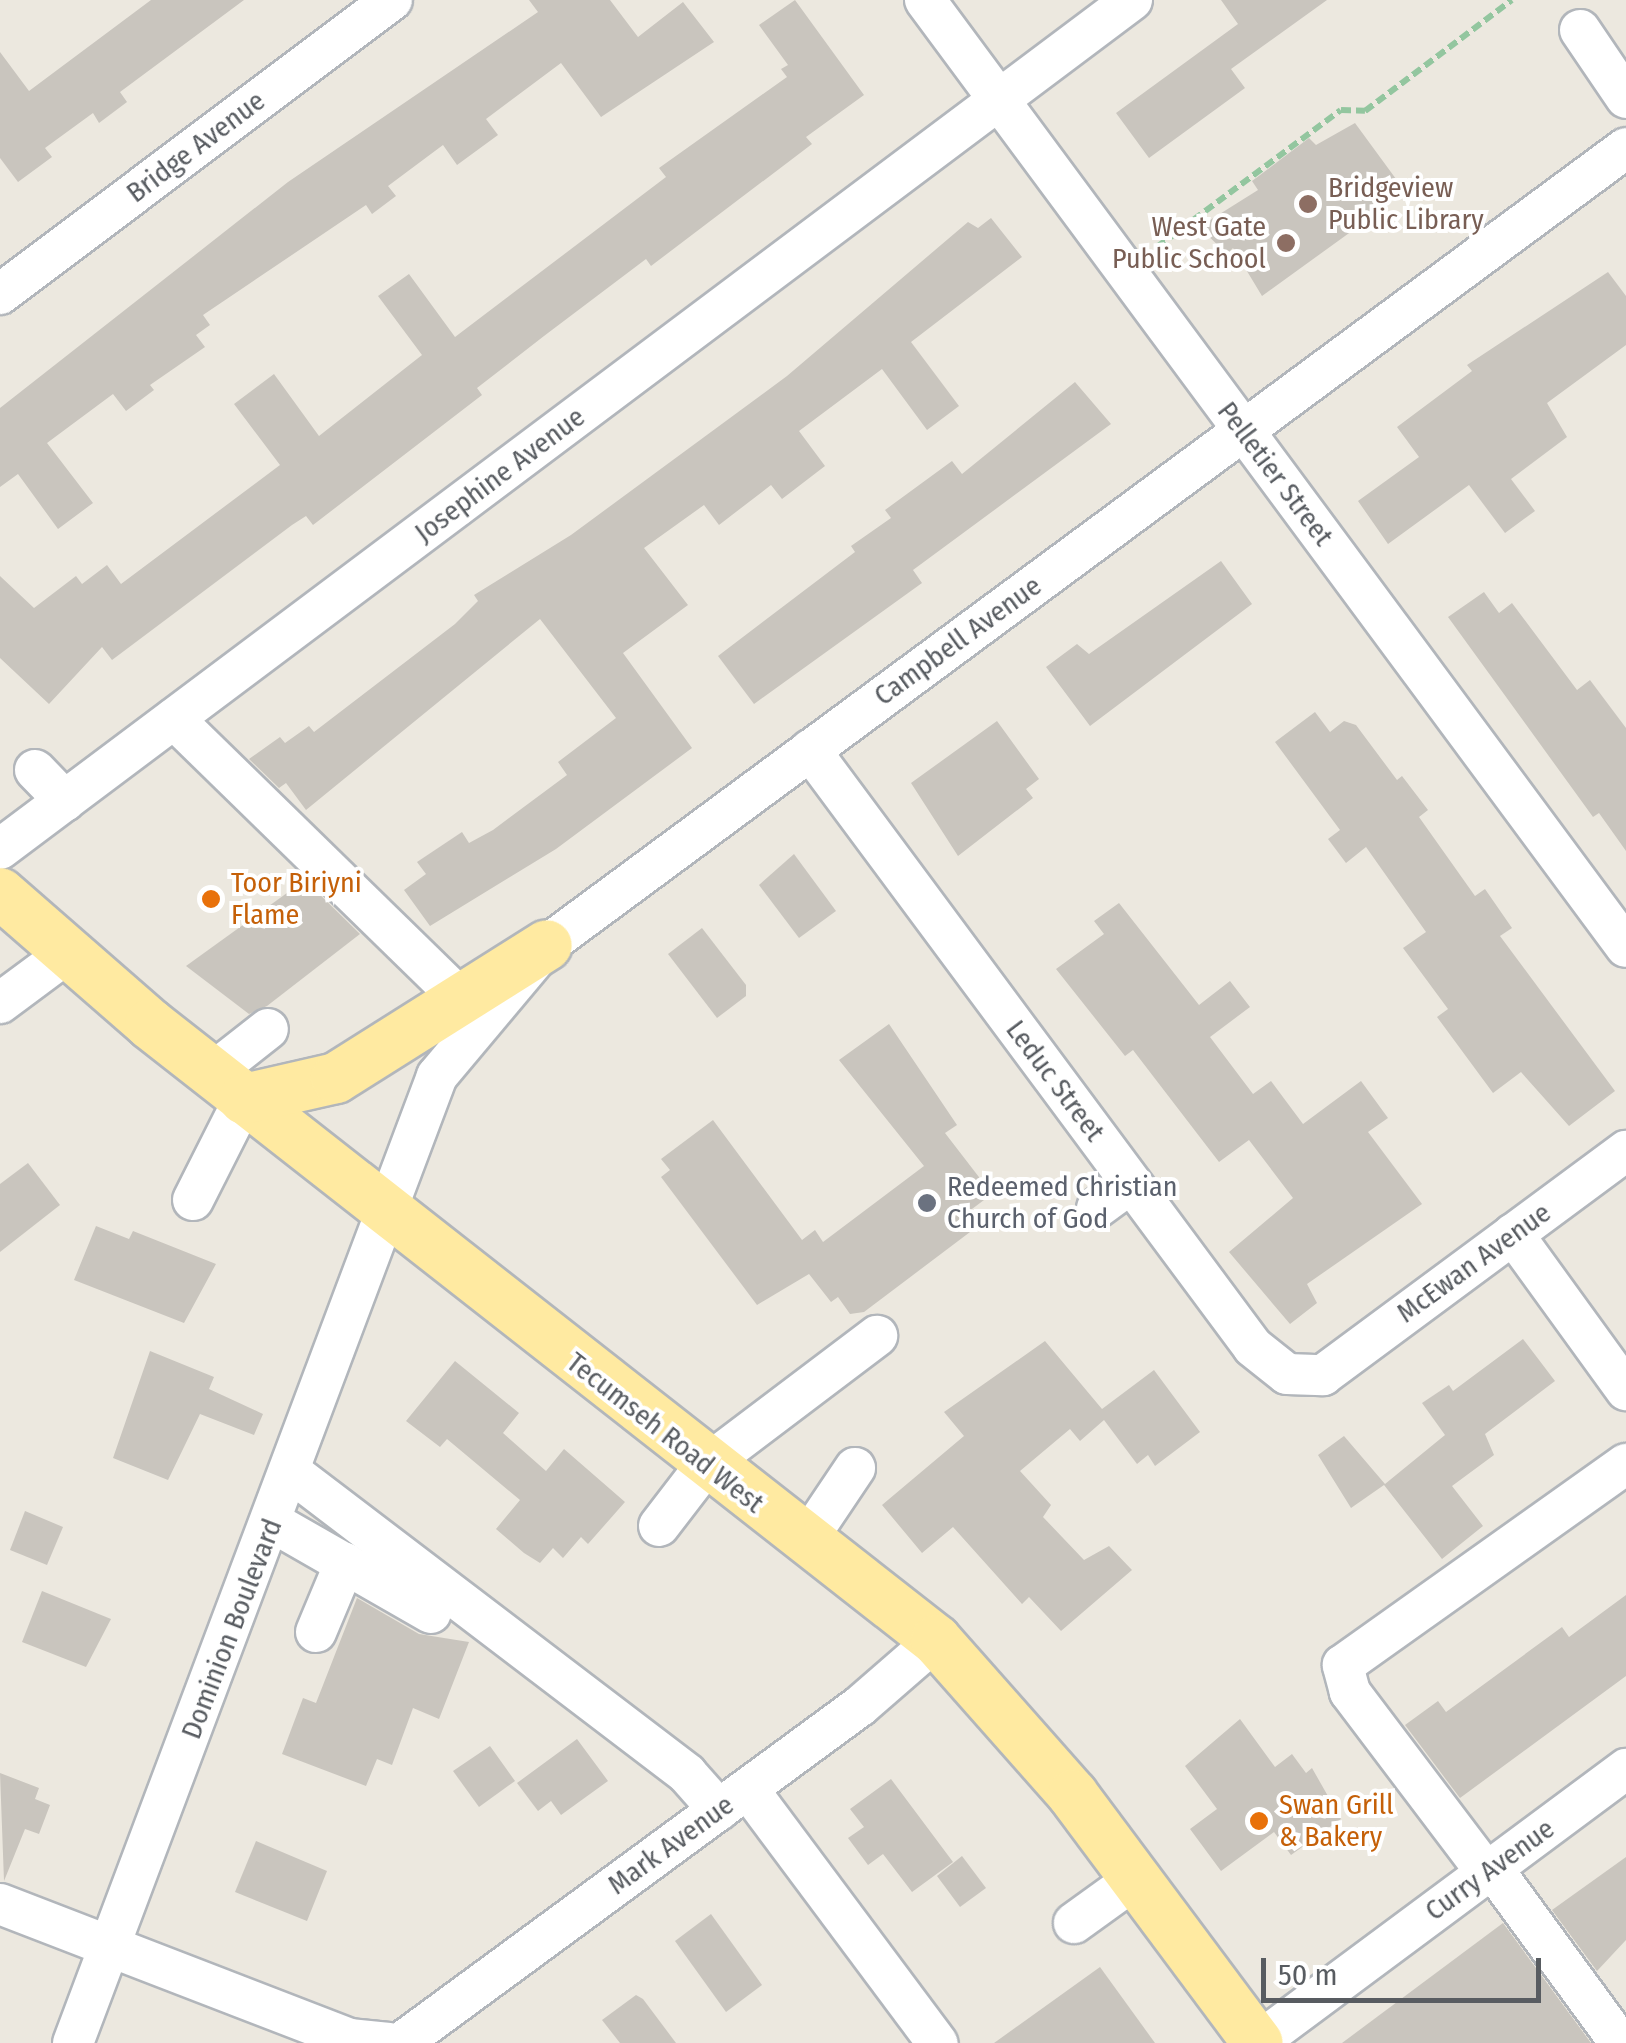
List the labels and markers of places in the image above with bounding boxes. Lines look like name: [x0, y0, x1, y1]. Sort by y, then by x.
place label: Bridgeview Public Library: [1328, 171, 1484, 237]
marker: Bridgeview Public Library: [1297, 193, 1319, 215]
place label: West Gate Public School: [1112, 210, 1266, 276]
marker: West Gate Public School: [1275, 232, 1297, 254]
place label: Toor Biriyni Flame: [231, 866, 362, 932]
marker: Toor Biriyni Flame: [200, 888, 222, 910]
place label: Redeemed Christian Church of God: [947, 1170, 1177, 1236]
marker: Redeemed Christian Church of God: [916, 1192, 938, 1214]
place label: Swan Grill & Bakery: [1279, 1788, 1394, 1854]
marker: Swan Grill & Bakery: [1248, 1810, 1270, 1832]

